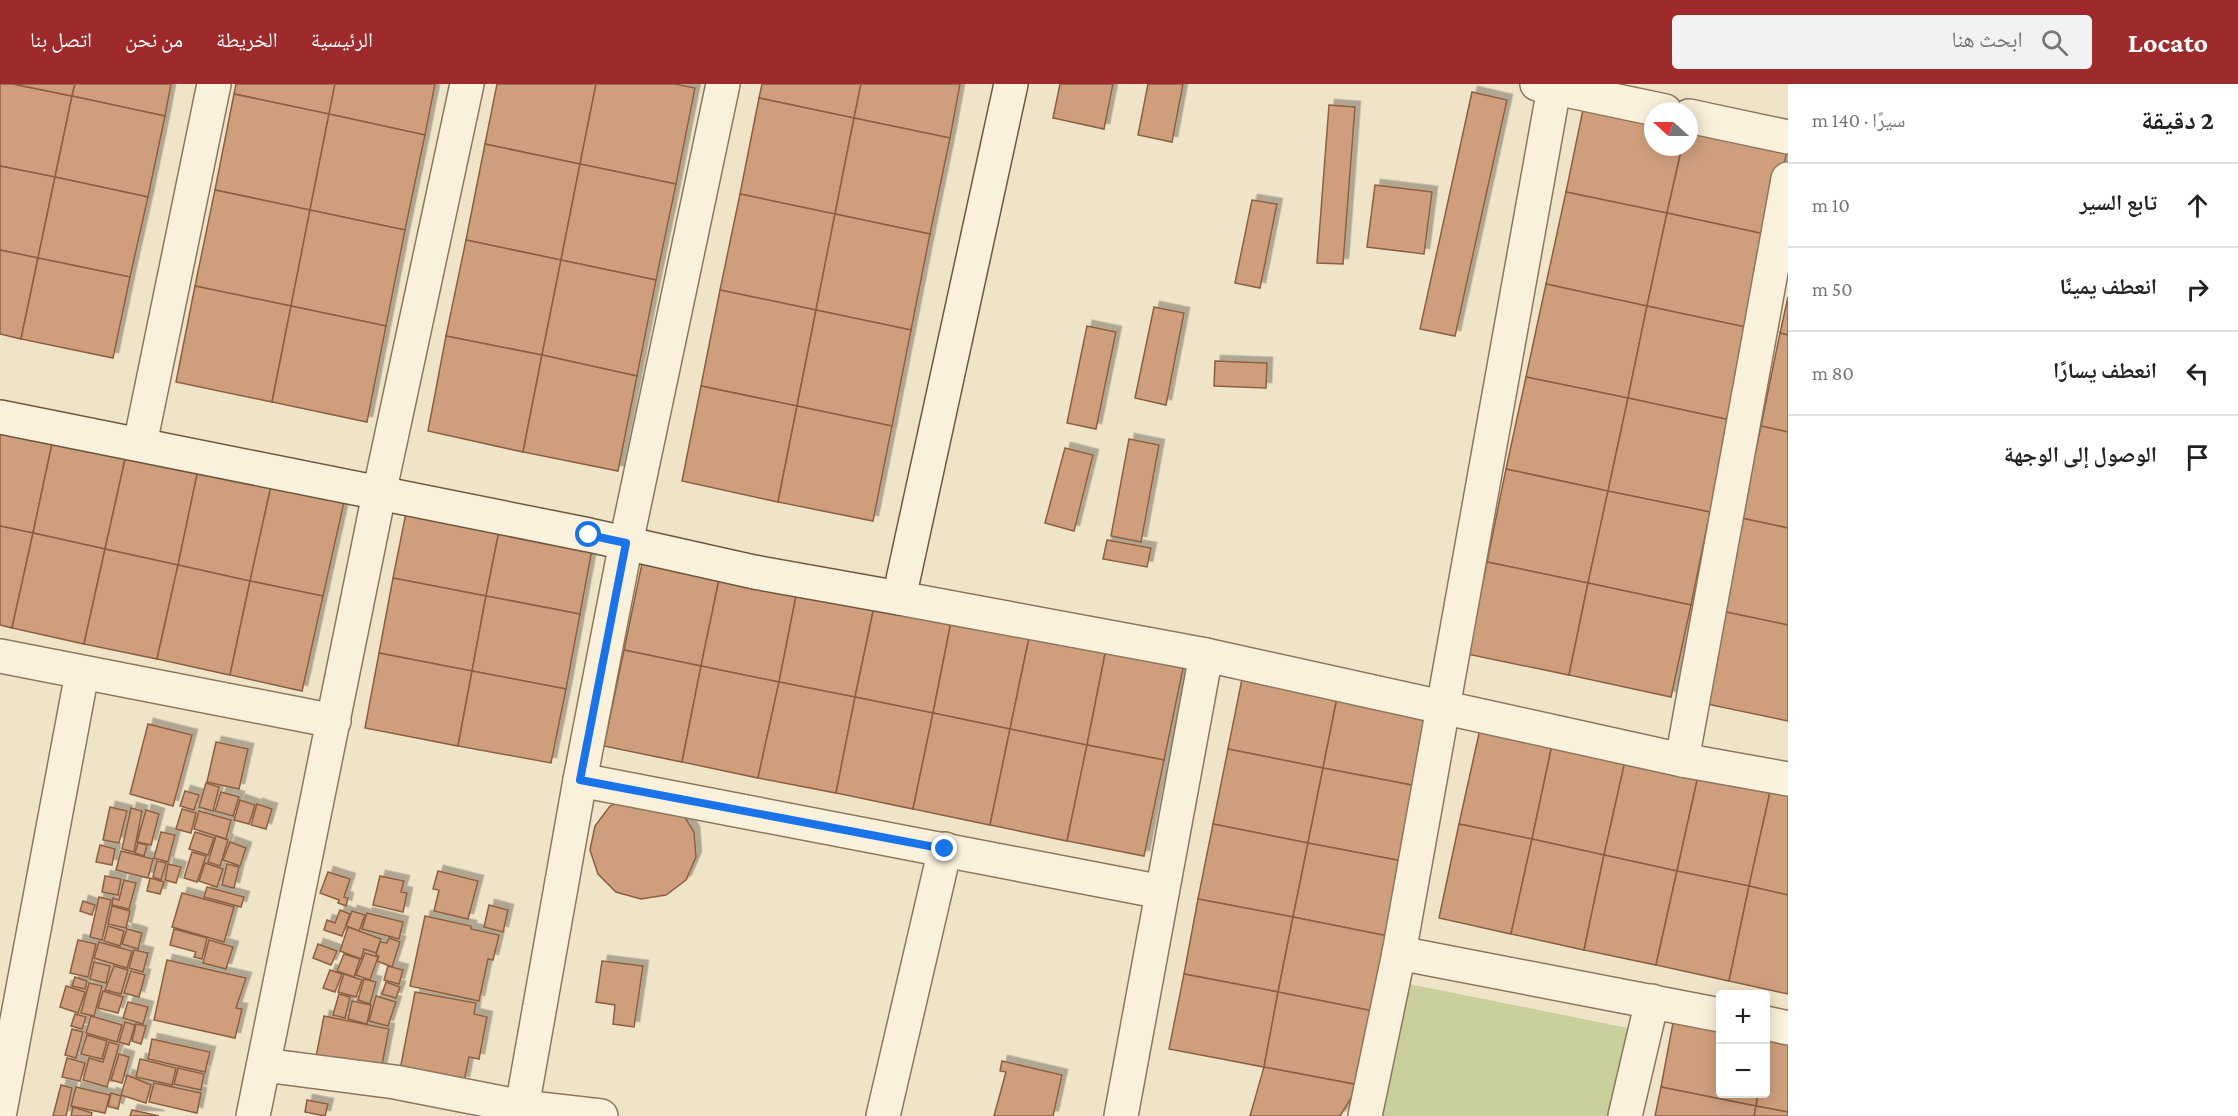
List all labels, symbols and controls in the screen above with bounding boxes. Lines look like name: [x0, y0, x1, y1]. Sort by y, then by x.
search box: [1672, 15, 2092, 69]
icon: search: [2038, 26, 2071, 59]
text: ابحث هنا: [1952, 27, 2023, 52]
text: Locato: [2128, 27, 2208, 58]
text: اتصل بنا: [30, 28, 92, 52]
text: من نحن: [125, 28, 183, 52]
text: الخريطة: [216, 28, 278, 52]
text: الرئيسية: [311, 28, 373, 52]
north arrow: [1644, 102, 1698, 156]
text: 2 دقيقة: [2141, 106, 2214, 135]
text: سيرًا · 140 m: [1812, 109, 1906, 131]
icon: ahead: [2181, 189, 2214, 222]
text: تابع السير: [2079, 190, 2157, 215]
text: 10 m: [1812, 194, 1850, 216]
icon: right: [2181, 273, 2214, 306]
text: انعطف يمينًا: [2059, 274, 2157, 299]
text: 50 m: [1812, 278, 1853, 300]
icon: left: [2181, 357, 2214, 390]
text: انعطف يسارًا: [2053, 358, 2157, 383]
text: 80 m: [1812, 362, 1854, 384]
icon: arrive: [2181, 441, 2214, 474]
text: الوصول إلى الوجهة: [2004, 442, 2157, 467]
route start: [575, 521, 601, 547]
route end: [931, 835, 957, 861]
map controls: [1716, 990, 1770, 1098]
button: +: [1716, 990, 1770, 1044]
button: −: [1716, 1044, 1770, 1098]

